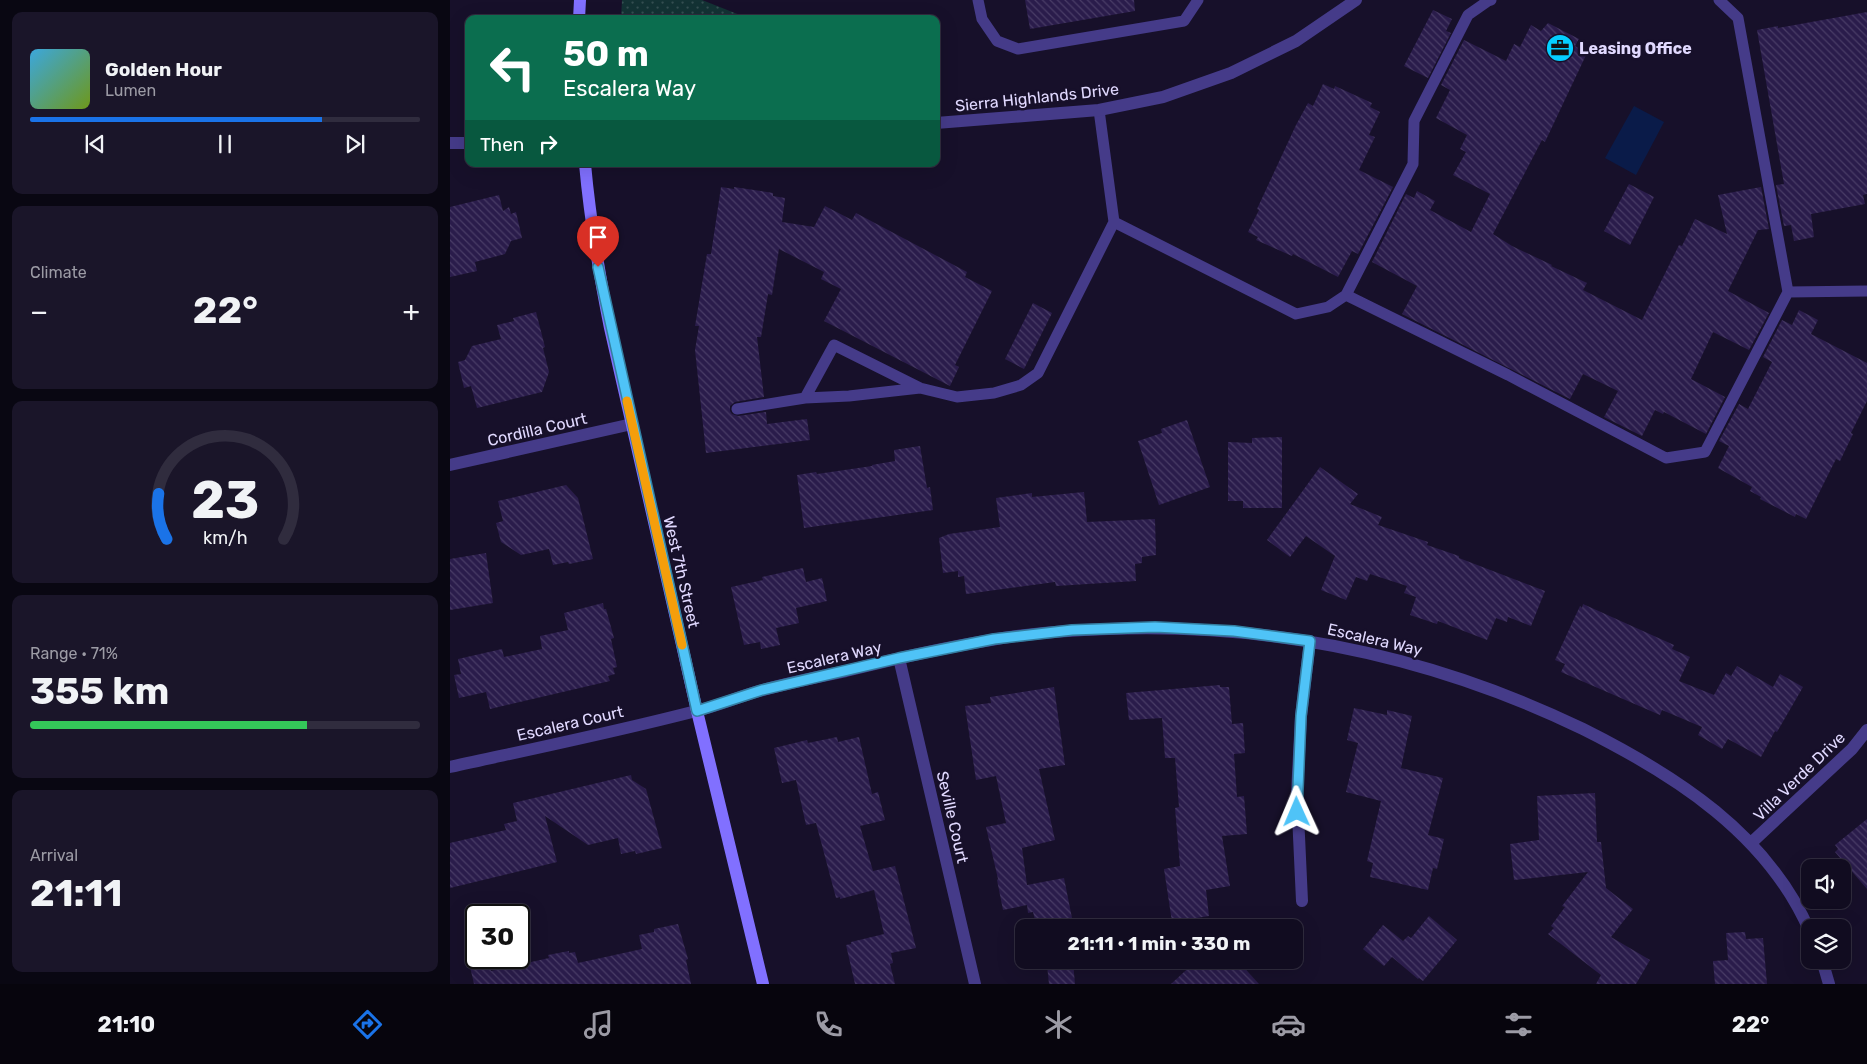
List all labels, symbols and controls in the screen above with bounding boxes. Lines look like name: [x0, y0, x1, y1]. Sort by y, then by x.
text: 50 m: [563, 33, 649, 75]
office icon: Leasing Office: [1545, 33, 1575, 63]
icon: left: [480, 35, 545, 100]
place label: Leasing Office: [1579, 39, 1692, 58]
text: Golden Hour: [105, 58, 222, 81]
text: Escalera Way: [563, 75, 696, 102]
street label: Sierra Highlands Drive: [954, 79, 1120, 116]
text: Lumen: [105, 81, 156, 100]
icon: previous: [81, 130, 109, 158]
icon: pause: [211, 130, 239, 158]
icon: next: [341, 130, 369, 158]
icon: right: [534, 130, 562, 158]
text: Then: [480, 133, 524, 156]
pin: [577, 216, 619, 267]
icon: arrive: [584, 223, 612, 251]
text: Climate: [30, 263, 87, 282]
text: 22°: [193, 287, 258, 333]
text: −: [30, 295, 48, 328]
text: +: [403, 295, 420, 328]
street label: Cordilla Court: [486, 409, 589, 450]
text: 23: [191, 469, 259, 531]
street label: West 7th Street: [659, 514, 704, 630]
text: km/h: [203, 527, 247, 548]
street label: Escalera Way: [1326, 619, 1424, 660]
street label: Escalera Way: [785, 637, 884, 678]
text: Range · 71%: [30, 644, 118, 663]
text: 355 km: [30, 668, 169, 714]
street label: Escalera Court: [515, 702, 625, 745]
street label: Villa Verde Drive: [1750, 728, 1849, 825]
street label: Seville Court: [933, 769, 972, 865]
position arrow: [1270, 785, 1322, 837]
text: Arrival: [30, 846, 78, 865]
map controls: [1801, 859, 1851, 969]
button: sound: [1801, 859, 1851, 909]
text: 21:11: [30, 870, 122, 916]
speed limit sign: 30: [465, 904, 530, 969]
button: layers: [1801, 919, 1851, 969]
text: 21:11 · 1 min · 330 m: [1068, 932, 1250, 955]
icon: directions: [350, 1007, 385, 1042]
icon: music: [581, 1007, 616, 1042]
icon: phone: [811, 1007, 846, 1042]
icon: climate: [1041, 1007, 1076, 1042]
icon: car: [1271, 1007, 1306, 1042]
icon: filters: [1501, 1007, 1536, 1042]
text: 21:10: [98, 1011, 155, 1038]
text: 22°: [1732, 1011, 1769, 1038]

